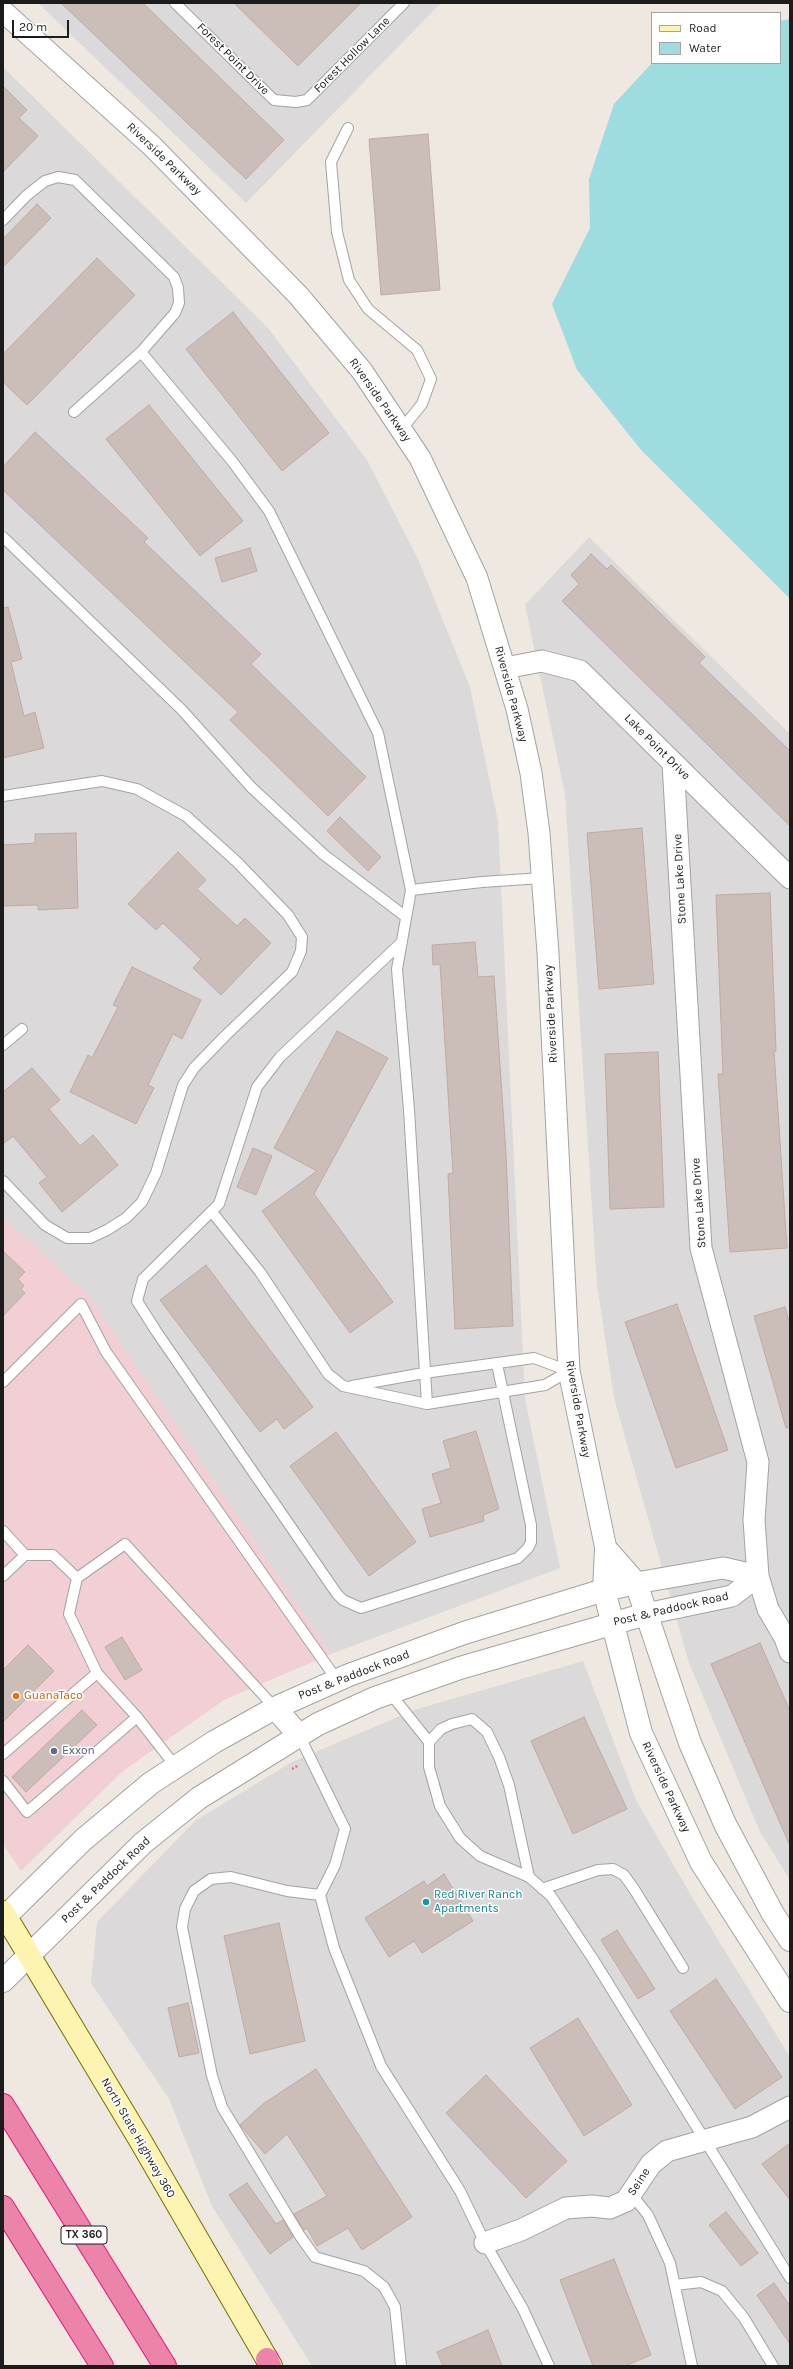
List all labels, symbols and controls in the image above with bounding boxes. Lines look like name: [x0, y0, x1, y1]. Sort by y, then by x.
scale bar: [14, 12, 71, 38]
legend: [651, 12, 781, 64]
street label: Forest Hollow Lane: [311, 14, 393, 96]
text: 20 m: [19, 20, 47, 34]
street label: Forest Point Drive: [194, 20, 272, 98]
text: Road: [689, 21, 717, 35]
text: Water: [689, 41, 721, 55]
street label: Riverside Parkway: [124, 120, 204, 198]
street label: Riverside Parkway: [346, 355, 414, 445]
street label: Riverside Parkway: [491, 644, 531, 744]
street label: Lake Point Drive: [621, 711, 693, 783]
street label: Stone Lake Drive: [670, 833, 690, 925]
street label: Riverside Parkway: [541, 964, 561, 1064]
street label: Stone Lake Drive: [689, 1157, 709, 1249]
street label: Riverside Parkway: [562, 1359, 594, 1459]
street label: Post & Paddock Road: [612, 1589, 730, 1629]
street label: Post & Paddock Road: [296, 1647, 412, 1703]
place label: GuanaTaco: [24, 1689, 83, 1703]
marker: GuanaTaco: [11, 1691, 21, 1701]
street label: Riverside Parkway: [639, 1739, 693, 1835]
place label: Exxon: [62, 1744, 95, 1758]
marker: Exxon: [49, 1746, 59, 1756]
street label: Post & Paddock Road: [59, 1834, 153, 1926]
place label: Red River Ranch Apartments: [434, 1888, 522, 1916]
marker: Red River Ranch Apartments: [421, 1897, 431, 1907]
street label: North State Highway 360: [98, 2075, 178, 2201]
street label: Seine: [625, 2165, 653, 2199]
road number: TX 360: [61, 2226, 107, 2244]

